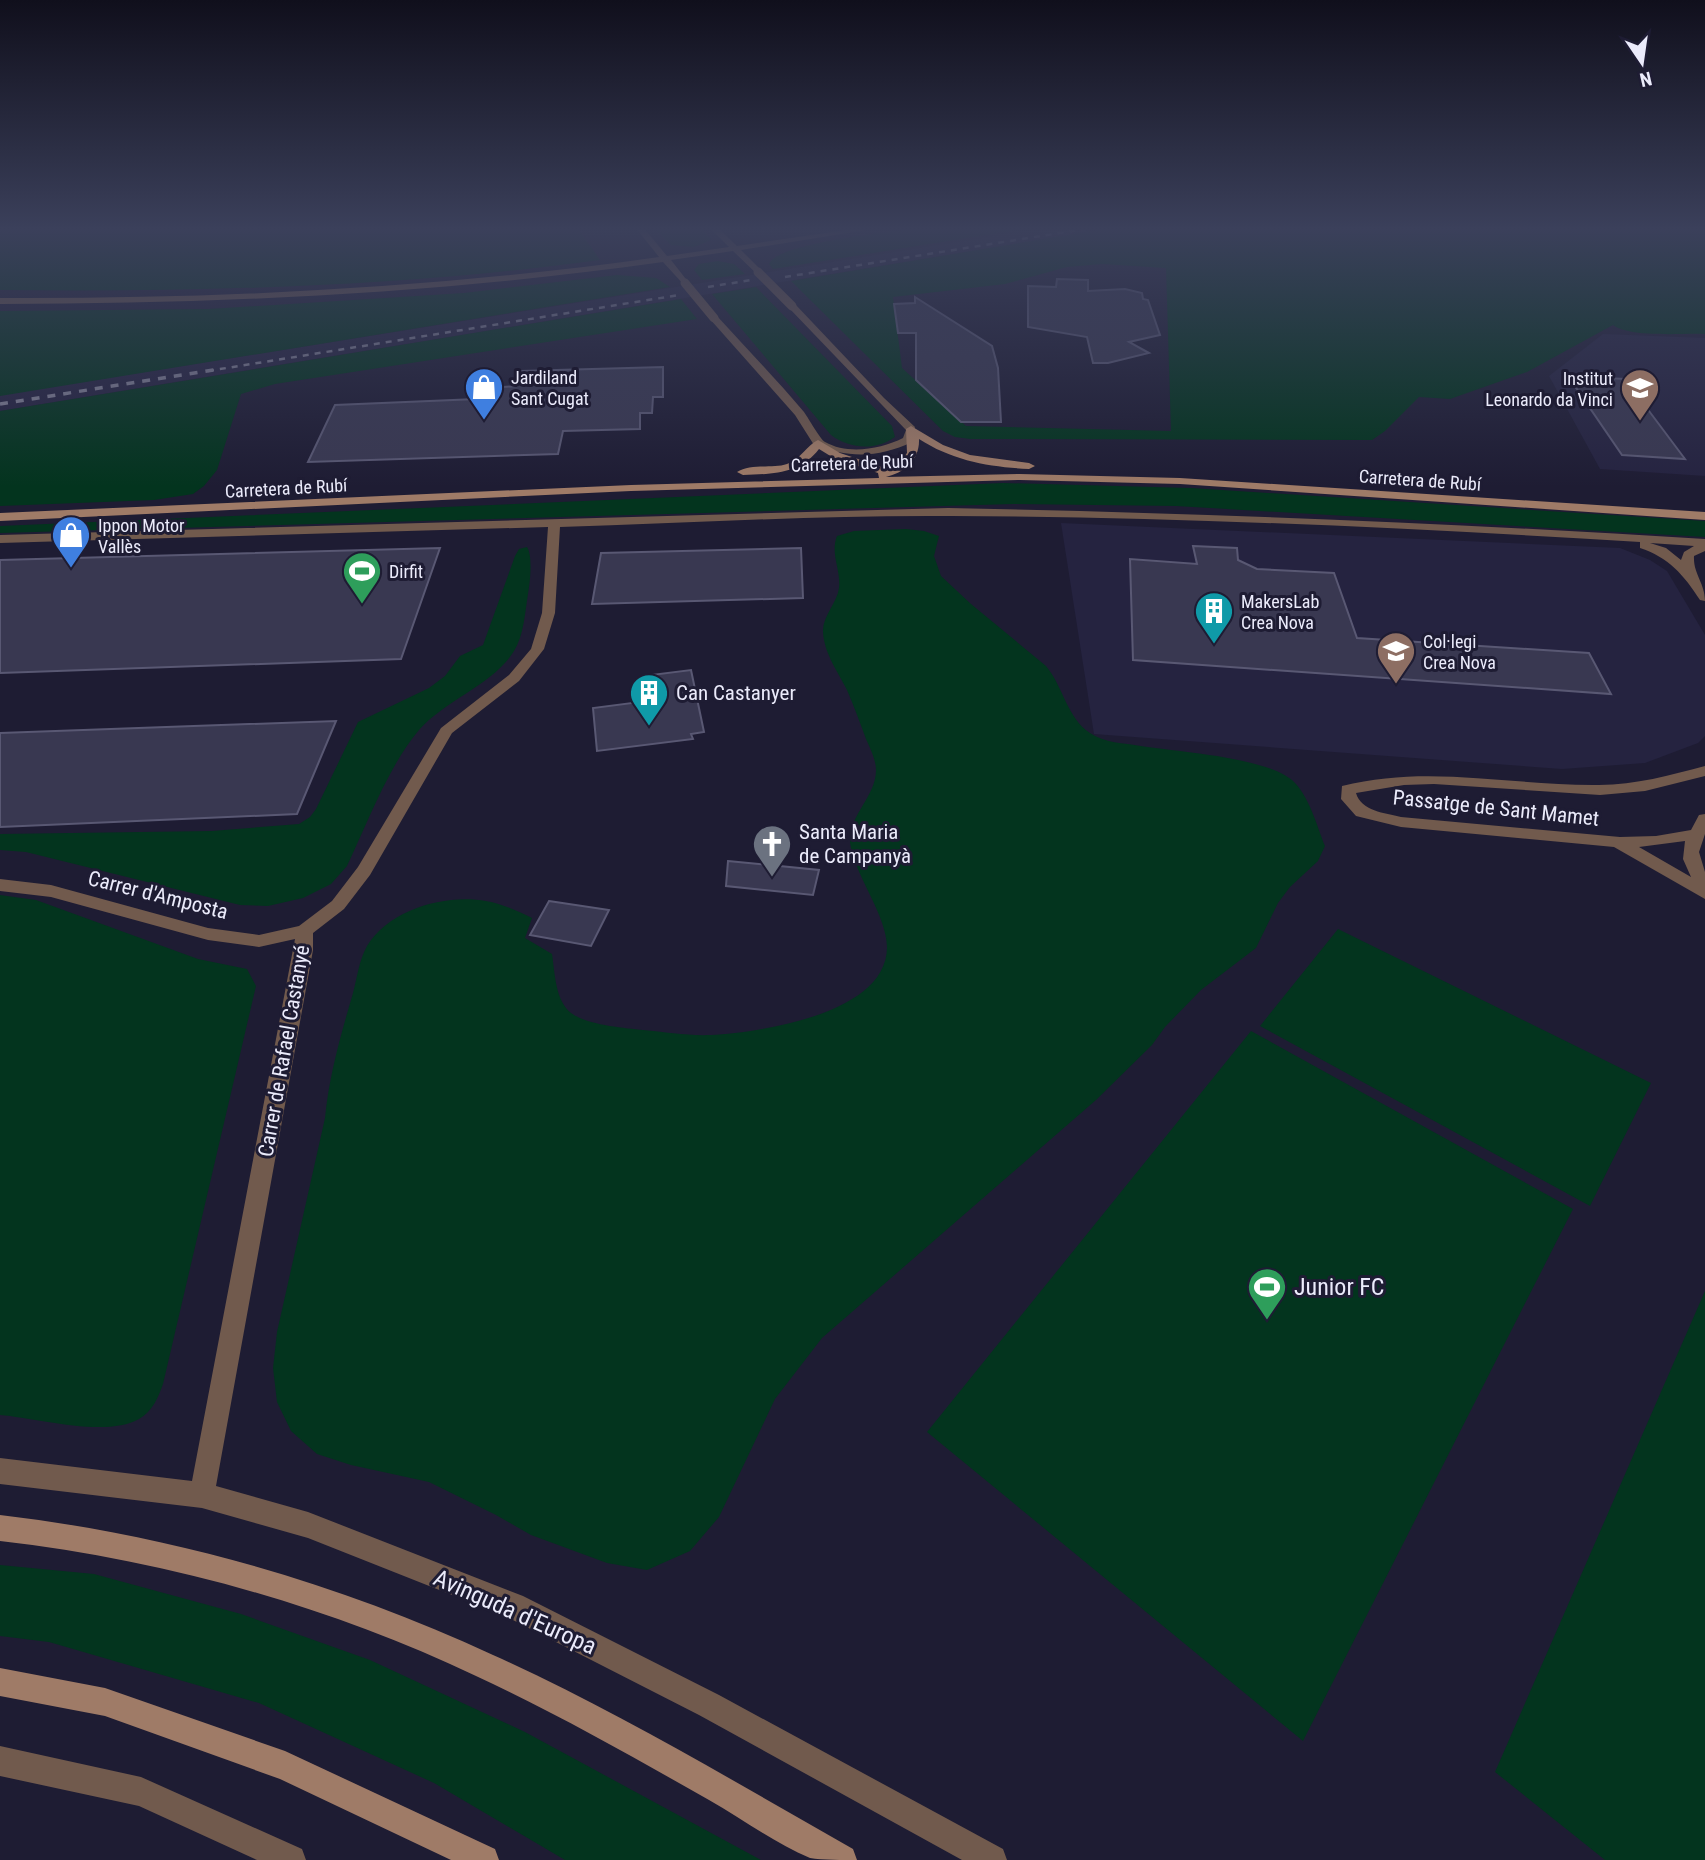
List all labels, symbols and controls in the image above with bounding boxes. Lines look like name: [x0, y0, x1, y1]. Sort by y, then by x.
north arrow: [1607, 28, 1677, 98]
text: N: [1637, 67, 1654, 92]
shop icon: Jardiland Sant Cugat: [463, 366, 505, 421]
place label: Jardiland Sant Cugat: [511, 367, 589, 409]
school or university icon: Institut Leonardo da Vinci: [1619, 367, 1661, 422]
place label: Institut Leonardo da Vinci: [1485, 368, 1613, 410]
street label: Carretera de Rubí: [790, 450, 914, 476]
street label: Carretera de Rubí: [1358, 465, 1483, 495]
street label: Carretera de Rubí: [224, 474, 349, 502]
shop icon: Ippon Motor Vallès: [50, 514, 92, 569]
place label: Ippon Motor Vallès: [98, 515, 185, 557]
sports icon: Dirfit: [341, 550, 383, 605]
place label: Dirfit: [389, 561, 423, 582]
building icon: MakersLab Crea Nova: [1193, 590, 1235, 645]
place label: MakersLab Crea Nova: [1241, 591, 1319, 633]
school or university icon: Col·legi Crea Nova: [1375, 630, 1417, 685]
place label: Col·legi Crea Nova: [1423, 631, 1496, 673]
building icon: Can Castanyer: [628, 672, 670, 727]
place label: Can Castanyer: [676, 681, 796, 705]
street label: Passatge de Sant Mamet: [1392, 785, 1600, 831]
place label: Santa Maria de Campanyà: [799, 820, 911, 868]
church icon: Santa Maria de Campanyà: [751, 823, 793, 878]
street label: Carrer d'Amposta: [86, 866, 230, 924]
street label: Carrer de Rafael Castanyé: [254, 943, 314, 1159]
sports icon: Junior FC: [1246, 1266, 1288, 1321]
place label: Junior FC: [1294, 1273, 1384, 1301]
street label: Avinguda d'Europa: [429, 1564, 601, 1660]

